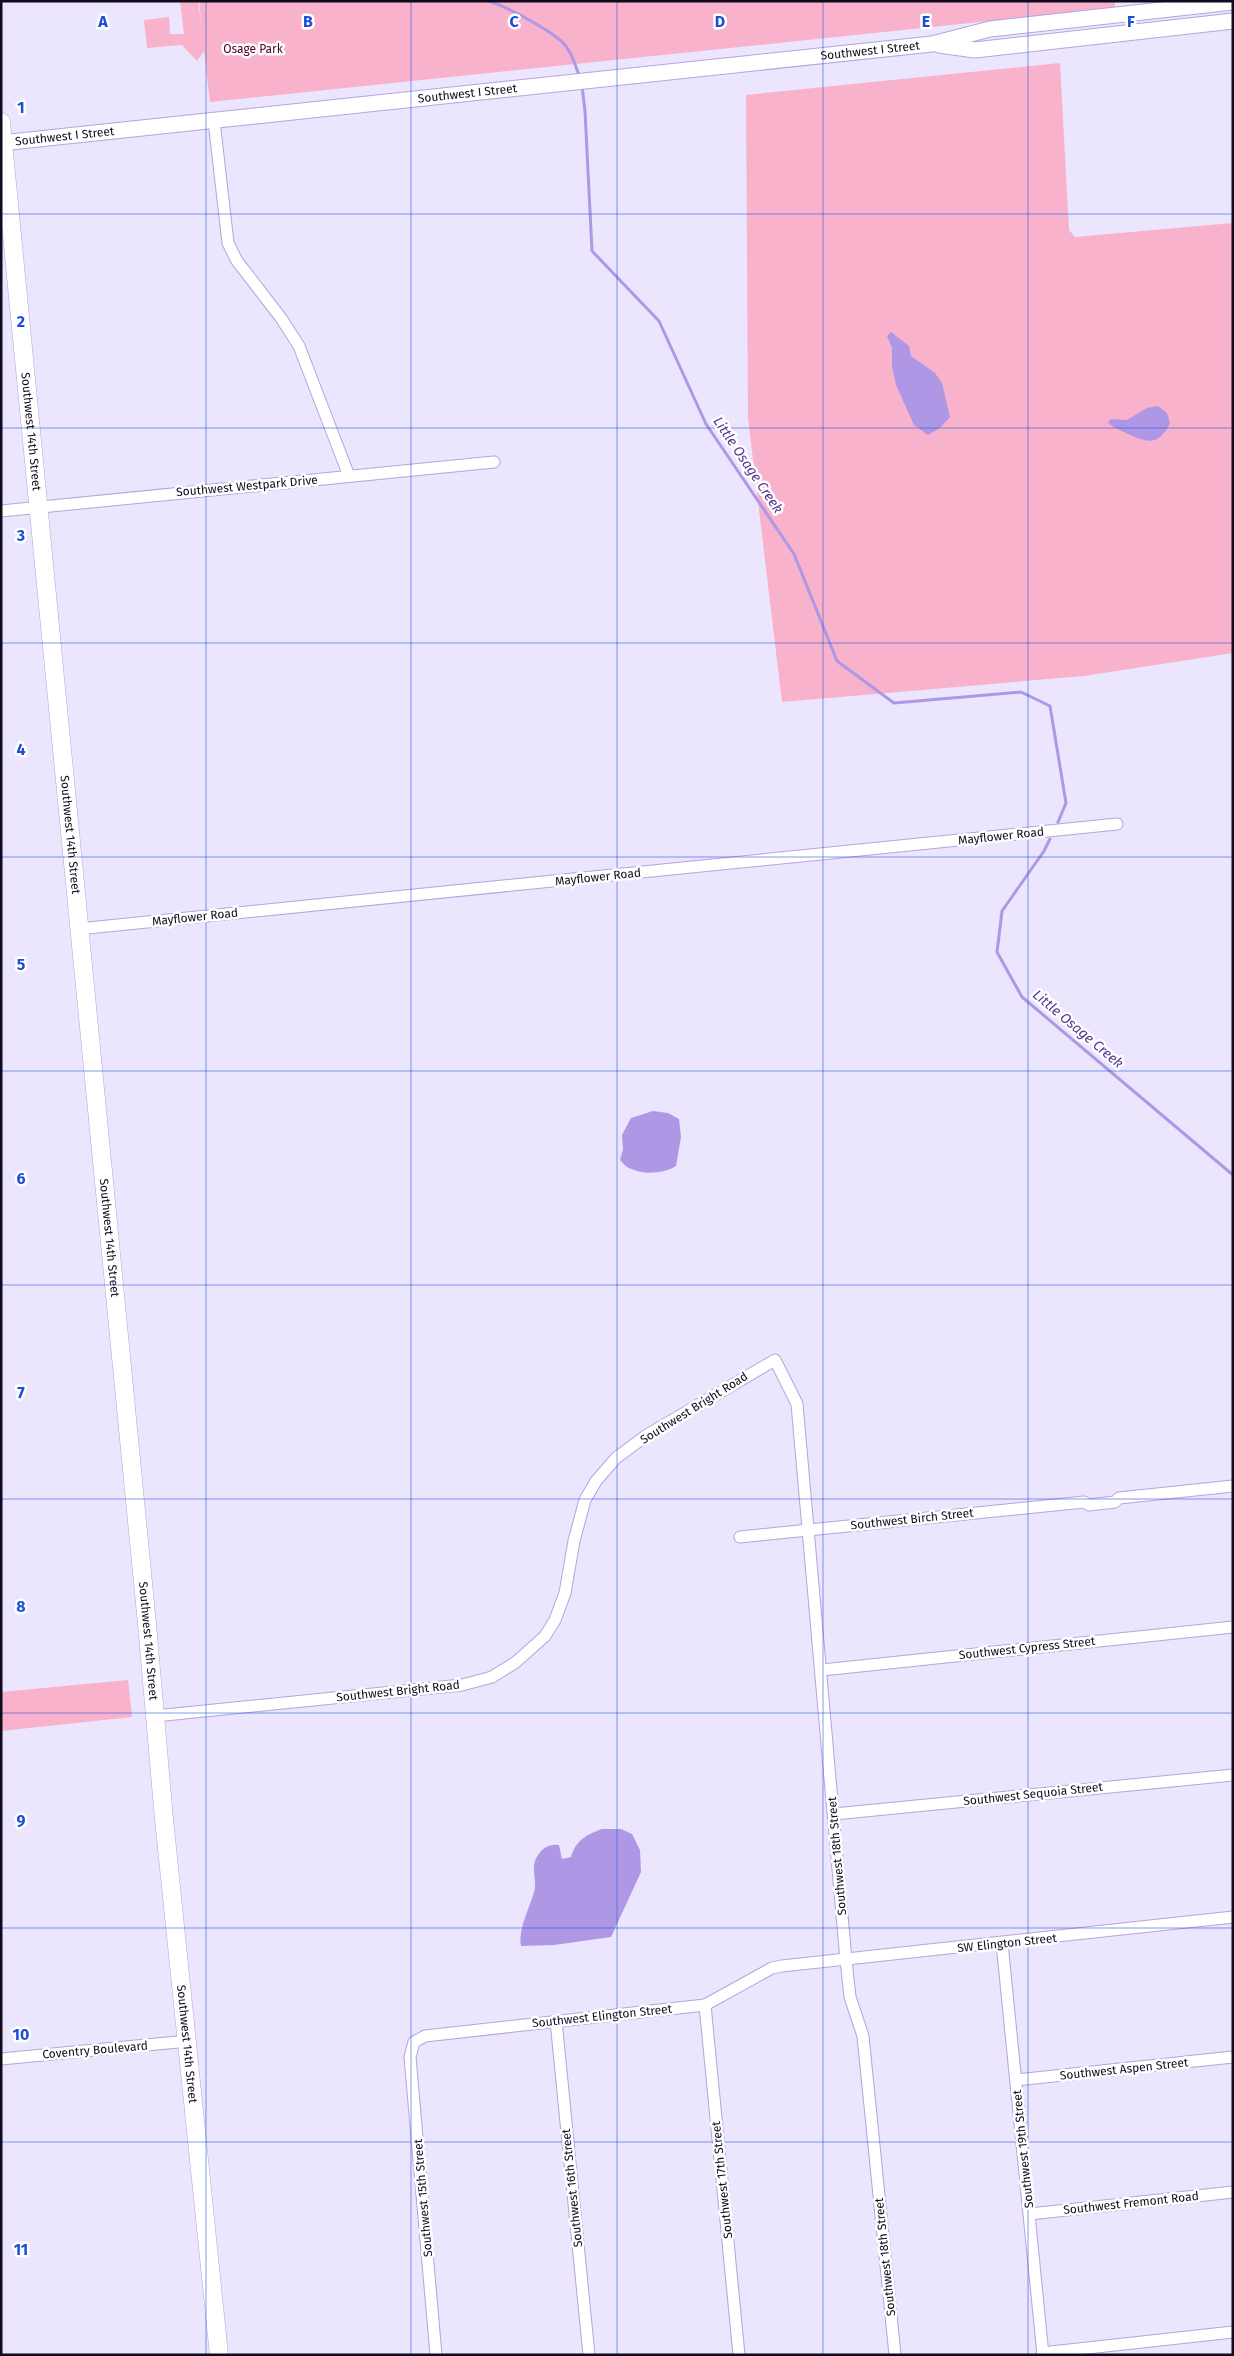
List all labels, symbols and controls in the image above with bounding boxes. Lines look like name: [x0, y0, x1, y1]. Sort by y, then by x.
text: A: [97, 12, 108, 31]
text: B: [303, 12, 313, 31]
text: C: [509, 12, 519, 31]
text: D: [715, 12, 725, 31]
text: E: [922, 12, 930, 31]
text: F: [1127, 12, 1135, 31]
street label: Southwest I Street: [820, 38, 921, 63]
park label: Osage Park: [223, 42, 284, 56]
street label: Southwest I Street: [417, 81, 518, 106]
text: 1: [17, 98, 25, 117]
street label: Southwest I Street: [14, 124, 116, 148]
text: 2: [17, 312, 25, 331]
street label: Southwest 14th Street: [18, 372, 44, 492]
water label: Little Osage Creek: [709, 413, 787, 517]
street label: Southwest Westpark Drive: [176, 473, 318, 499]
text: 3: [16, 526, 25, 545]
text: 4: [16, 740, 26, 759]
street label: Southwest 14th Street: [58, 775, 83, 895]
street label: Mayflower Road: [957, 825, 1045, 847]
street label: Mayflower Road: [554, 866, 642, 888]
street label: Mayflower Road: [151, 906, 239, 928]
text: 5: [17, 955, 26, 974]
water label: Little Osage Creek: [1029, 986, 1127, 1072]
text: 6: [16, 1169, 26, 1188]
street label: Southwest 14th Street: [97, 1178, 122, 1298]
street label: Southwest Bright Road: [638, 1369, 750, 1447]
text: 7: [17, 1383, 25, 1402]
street label: Southwest Birch Street: [850, 1506, 975, 1532]
street label: Southwest 14th Street: [136, 1581, 161, 1701]
text: 8: [16, 1597, 26, 1616]
street label: Southwest Cypress Street: [958, 1634, 1096, 1662]
street label: Southwest Bright Road: [336, 1678, 460, 1704]
street label: Southwest Sequoia Street: [963, 1780, 1104, 1808]
street label: Southwest 18th Street: [825, 1795, 849, 1916]
text: 9: [17, 1811, 26, 1830]
street label: SW Elington Street: [957, 1931, 1058, 1955]
street label: Southwest 14th Street: [174, 1984, 200, 2105]
street label: Southwest Elington Street: [531, 2002, 673, 2030]
text: 10: [13, 2025, 29, 2044]
street label: Coventry Boulevard: [42, 2038, 148, 2062]
street label: Southwest Aspen Street: [1059, 2055, 1190, 2083]
street label: Southwest 19th Street: [1010, 2089, 1036, 2209]
street label: Southwest 17th Street: [709, 2120, 735, 2239]
street label: Southwest 16th Street: [559, 2128, 585, 2248]
street label: Southwest 15th Street: [411, 2138, 435, 2258]
street label: Southwest Fremont Road: [1063, 2189, 1199, 2217]
street label: Southwest 18th Street: [872, 2196, 898, 2317]
text: 11: [14, 2240, 28, 2259]

